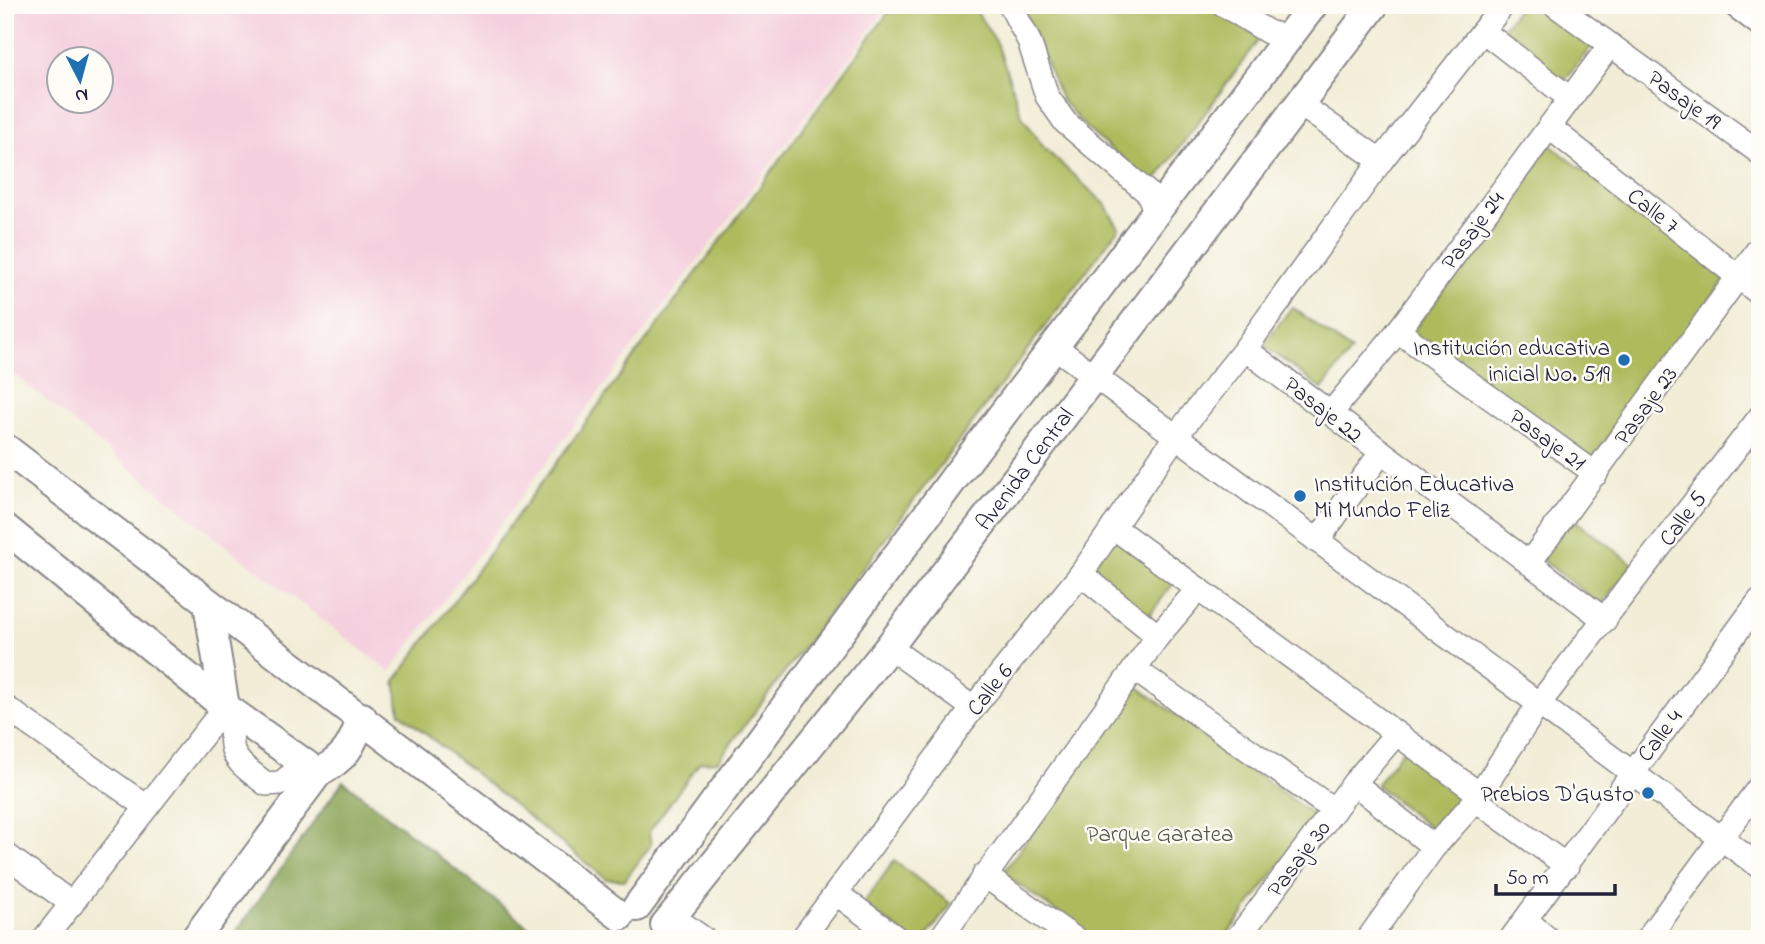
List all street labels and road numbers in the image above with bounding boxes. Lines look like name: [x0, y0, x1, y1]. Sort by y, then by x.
street label: Pasaje 19: [1640, 63, 1727, 139]
street label: Calle 7: [1619, 181, 1686, 243]
street label: Pasaje 24: [1434, 185, 1514, 278]
street label: Pasaje 23: [1607, 360, 1687, 453]
street label: Pasaje 22: [1276, 370, 1369, 452]
street label: Avenida Central: [969, 402, 1083, 538]
street label: Pasaje 21: [1501, 402, 1592, 480]
street label: Calle 5: [1652, 485, 1716, 554]
street label: Calle 6: [960, 657, 1022, 724]
street label: Calle 4: [1630, 703, 1692, 770]
street label: Pasaje 30: [1260, 814, 1340, 905]

